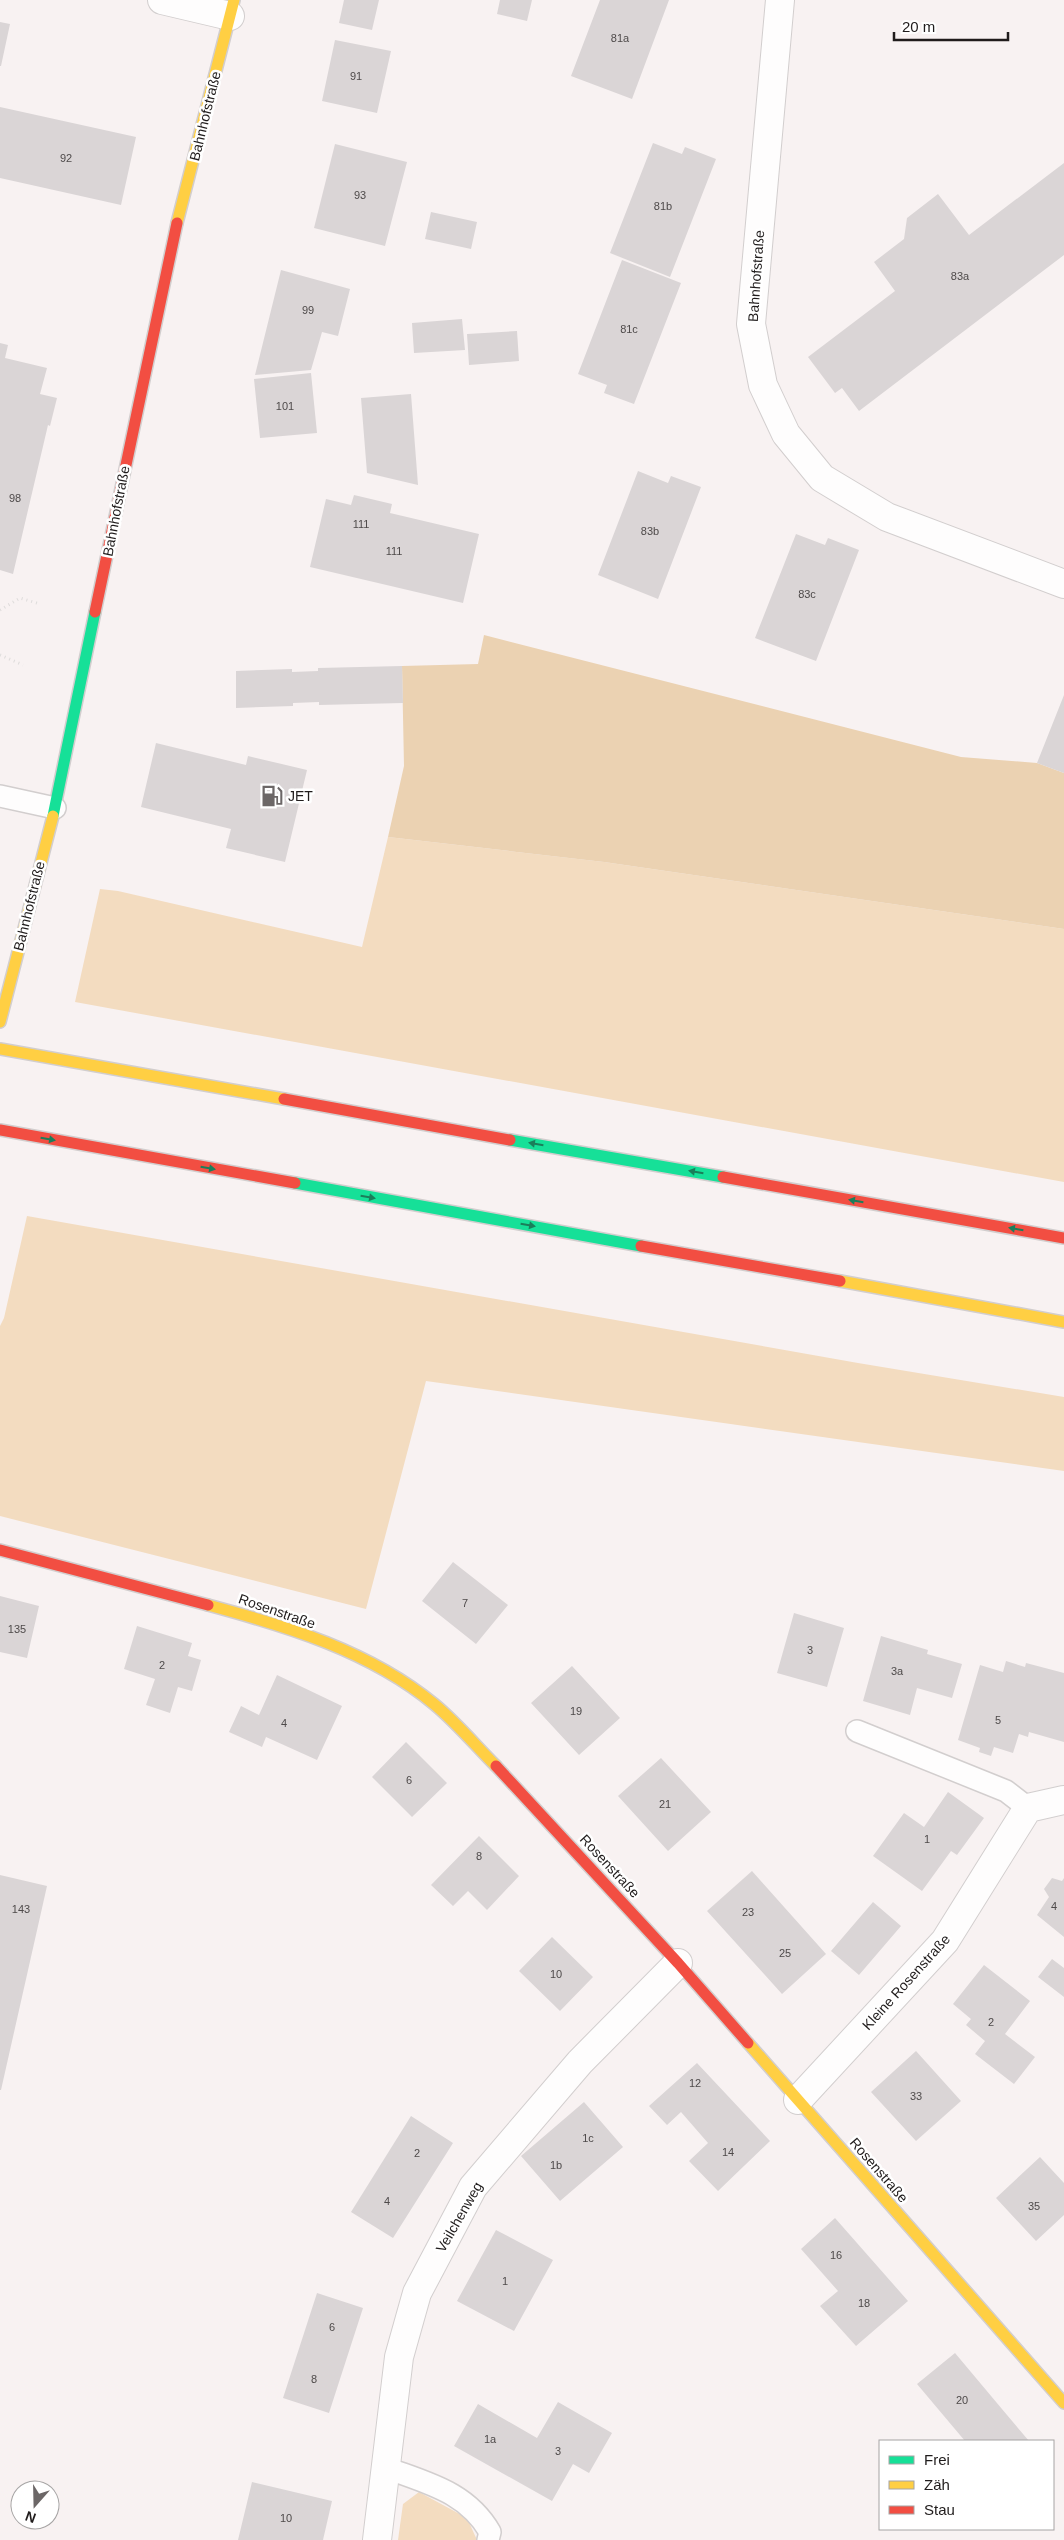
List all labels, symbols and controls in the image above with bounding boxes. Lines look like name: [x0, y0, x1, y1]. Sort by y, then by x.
scale bar: [894, 10, 1008, 42]
text: 20 m: [902, 18, 935, 35]
house number: 81a: [611, 32, 630, 44]
street label: Bahnhofstraße: [186, 69, 224, 162]
house number: 91: [350, 70, 362, 82]
house number: 92: [60, 152, 72, 164]
house number: 93: [354, 189, 366, 201]
house number: 81b: [654, 200, 672, 212]
street label: Bahnhofstraße: [745, 229, 767, 322]
house number: 83a: [951, 270, 970, 282]
house number: 99: [302, 304, 314, 316]
house number: 81c: [620, 323, 638, 335]
house number: 101: [276, 400, 294, 412]
street label: Bahnhofstraße: [99, 464, 133, 558]
house number: 98: [9, 492, 21, 504]
house number: 111: [353, 518, 369, 530]
house number: 83b: [641, 525, 659, 537]
house number: 111: [386, 545, 402, 557]
house number: 83c: [798, 588, 816, 600]
fuel station icon: JET: [259, 783, 285, 809]
place label: JET: [288, 788, 313, 804]
street label: Bahnhofstraße: [10, 859, 48, 952]
one-way arrow: [40, 1135, 56, 1143]
one-way arrow: [528, 1139, 544, 1147]
one-way arrow: [200, 1164, 216, 1172]
one-way arrow: [688, 1168, 704, 1176]
one-way arrow: [360, 1193, 376, 1201]
one-way arrow: [848, 1196, 864, 1204]
one-way arrow: [520, 1222, 536, 1230]
one-way arrow: [1008, 1225, 1024, 1233]
street label: Rosenstraße: [237, 1590, 318, 1632]
house number: 7: [462, 1597, 468, 1609]
house number: 135: [8, 1623, 26, 1635]
house number: 3: [807, 1644, 813, 1656]
house number: 2: [159, 1659, 165, 1671]
house number: 3a: [891, 1665, 904, 1677]
house number: 19: [570, 1705, 582, 1717]
house number: 5: [995, 1714, 1001, 1726]
house number: 4: [281, 1717, 287, 1729]
house number: 6: [406, 1774, 412, 1786]
house number: 21: [659, 1798, 671, 1810]
street label: Rosenstraße: [577, 1831, 643, 1901]
house number: 1: [924, 1833, 930, 1845]
house number: 8: [476, 1850, 482, 1862]
house number: 4: [1051, 1900, 1057, 1912]
house number: 143: [12, 1903, 30, 1915]
house number: 23: [742, 1906, 754, 1918]
street label: Kleine Rosenstraße: [859, 1931, 953, 2033]
house number: 25: [779, 1947, 791, 1959]
house number: 10: [550, 1968, 562, 1980]
house number: 2: [988, 2016, 994, 2028]
house number: 12: [689, 2077, 701, 2089]
house number: 33: [910, 2090, 922, 2102]
house number: 1c: [582, 2132, 594, 2144]
street label: Rosenstraße: [847, 2135, 911, 2206]
house number: 14: [722, 2146, 734, 2158]
house number: 2: [414, 2147, 420, 2159]
house number: 1b: [550, 2159, 562, 2171]
street label: Veilchenweg: [432, 2179, 486, 2255]
house number: 4: [384, 2195, 390, 2207]
house number: 35: [1028, 2200, 1040, 2212]
house number: 16: [830, 2249, 842, 2261]
house number: 1: [502, 2275, 508, 2287]
house number: 18: [858, 2297, 870, 2309]
house number: 6: [329, 2321, 335, 2333]
house number: 8: [311, 2373, 317, 2385]
house number: 20: [956, 2394, 968, 2406]
house number: 1a: [484, 2433, 497, 2445]
legend: [879, 2440, 1054, 2530]
house number: 3: [555, 2445, 561, 2457]
text: Frei: [924, 2451, 950, 2468]
text: Zäh: [924, 2476, 950, 2493]
north arrow: [10, 2480, 60, 2530]
text: Stau: [924, 2501, 955, 2518]
text: N: [23, 2508, 38, 2526]
house number: 10: [280, 2512, 292, 2524]

